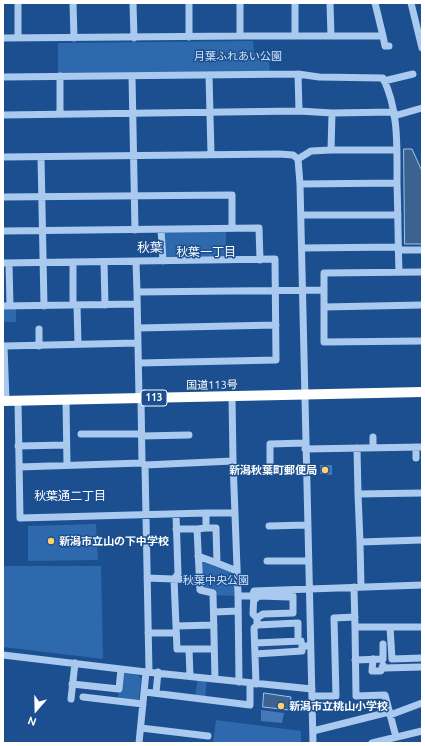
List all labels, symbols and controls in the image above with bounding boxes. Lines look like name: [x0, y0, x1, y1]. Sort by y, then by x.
park label: 月葉ふれあい公園: [194, 49, 282, 63]
district label: 秋葉: [137, 240, 163, 256]
district label: 秋葉一丁目: [176, 245, 236, 259]
street label: 国道113号: [186, 378, 238, 392]
road number: 113: [141, 390, 167, 406]
place label: 新潟秋葉町郵便局: [229, 463, 317, 477]
marker: 新潟秋葉町郵便局: [320, 465, 330, 475]
district label: 秋葉通二丁目: [34, 489, 106, 503]
place label: 新潟市立山の下中学校: [59, 534, 169, 548]
marker: 新潟市立山の下中学校: [46, 536, 56, 546]
park label: 秋葉中央公園: [183, 573, 249, 587]
north arrow: [16, 690, 56, 730]
place label: 新潟市立桃山小学校: [289, 699, 388, 713]
marker: 新潟市立桃山小学校: [276, 701, 286, 711]
text: N: [26, 714, 38, 728]

